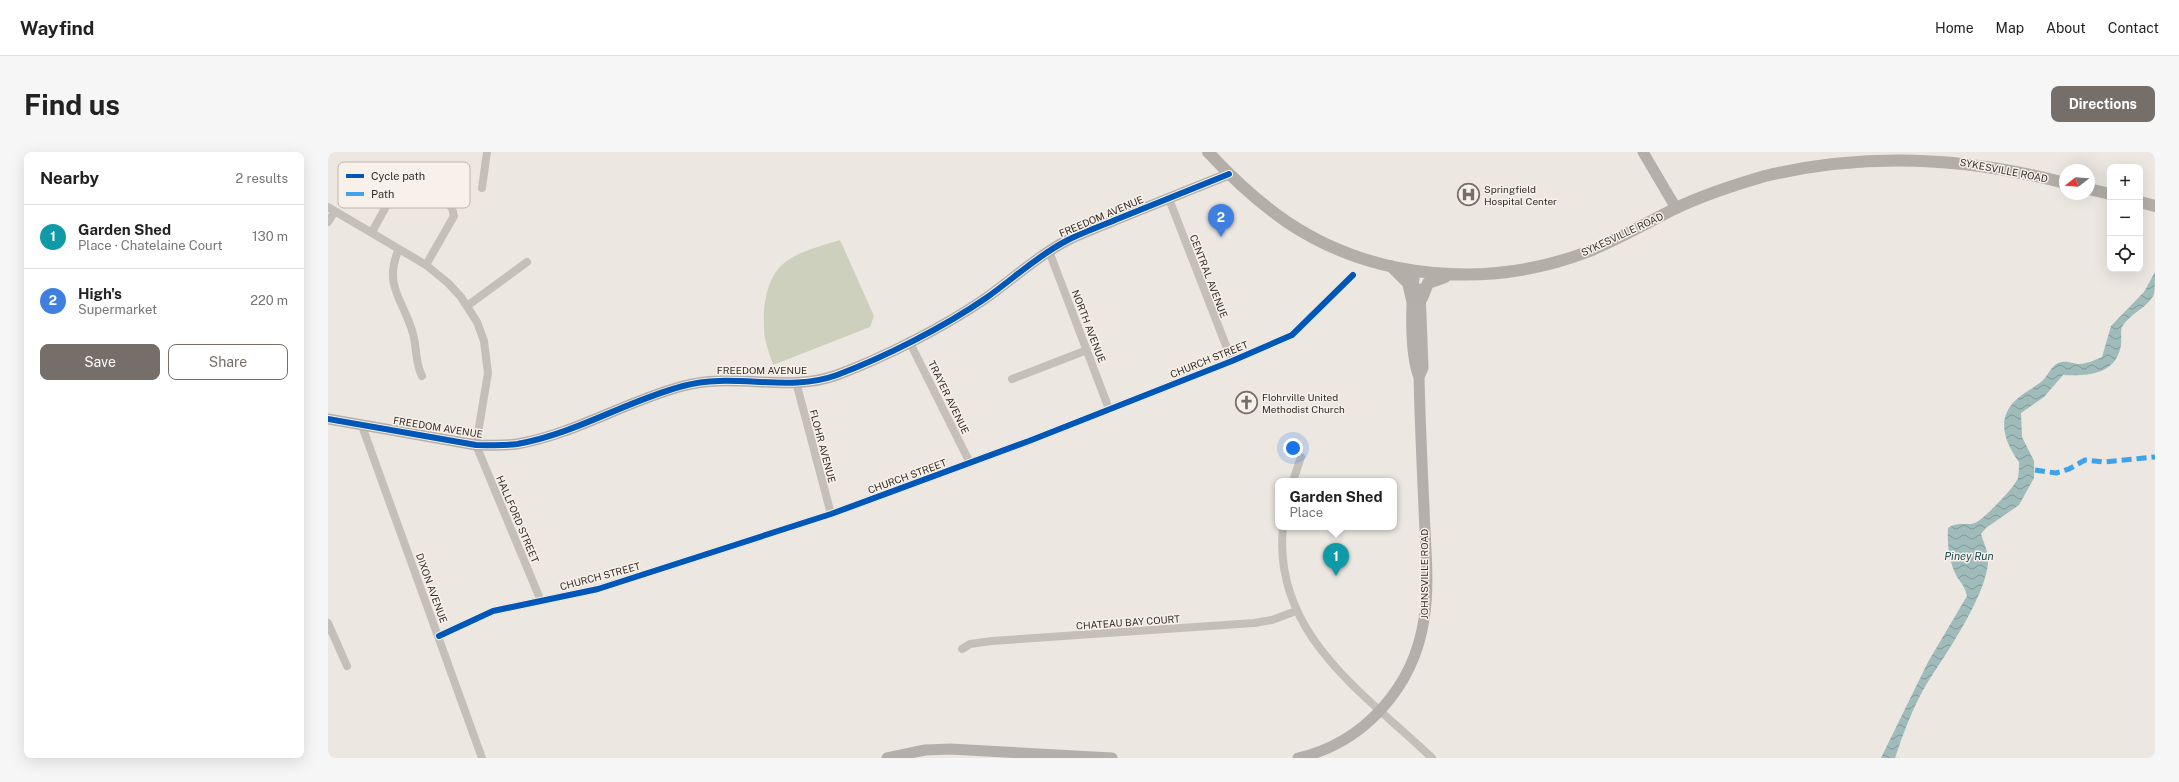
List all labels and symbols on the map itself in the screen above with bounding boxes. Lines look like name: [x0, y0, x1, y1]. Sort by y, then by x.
street label: SYKESVILLE ROAD: [1959, 156, 2049, 184]
legend: [338, 162, 470, 208]
north arrow: [2059, 164, 2095, 200]
text: Cycle path: [371, 170, 425, 182]
hospital icon: Springfield Hospital Center: [1456, 182, 1482, 208]
place label: Springfield Hospital Center: [1484, 183, 1557, 207]
text: Path: [371, 188, 394, 200]
street label: FREEDOM AVENUE: [1057, 193, 1145, 239]
pin: 2: [1208, 204, 1234, 237]
street label: SYKESVILLE ROAD: [1579, 210, 1665, 258]
street label: CENTRAL AVENUE: [1188, 233, 1230, 319]
street label: NORTH AVENUE: [1070, 288, 1108, 364]
street label: CHURCH STREET: [1168, 338, 1250, 380]
street label: TRAYER AVENUE: [926, 358, 972, 436]
street label: FREEDOM AVENUE: [717, 364, 807, 376]
church icon: Flohrville United Methodist Church: [1233, 390, 1259, 416]
place label: Flohrville United Methodist Church: [1262, 391, 1345, 415]
street label: FLOHR AVENUE: [807, 408, 839, 484]
street label: FREEDOM AVENUE: [392, 414, 484, 440]
your location: [1283, 438, 1303, 458]
street label: CHURCH STREET: [866, 456, 948, 496]
street label: HALLFORD STREET: [494, 474, 542, 564]
street label: JOHNSVILLE ROAD: [1418, 529, 1430, 619]
pin: 1: [1323, 543, 1349, 576]
water label: Piney Run: [1944, 550, 1994, 562]
street label: DIXON AVENUE: [414, 551, 450, 625]
street label: CHURCH STREET: [558, 559, 642, 593]
street label: CHATEAU BAY COURT: [1076, 612, 1180, 632]

